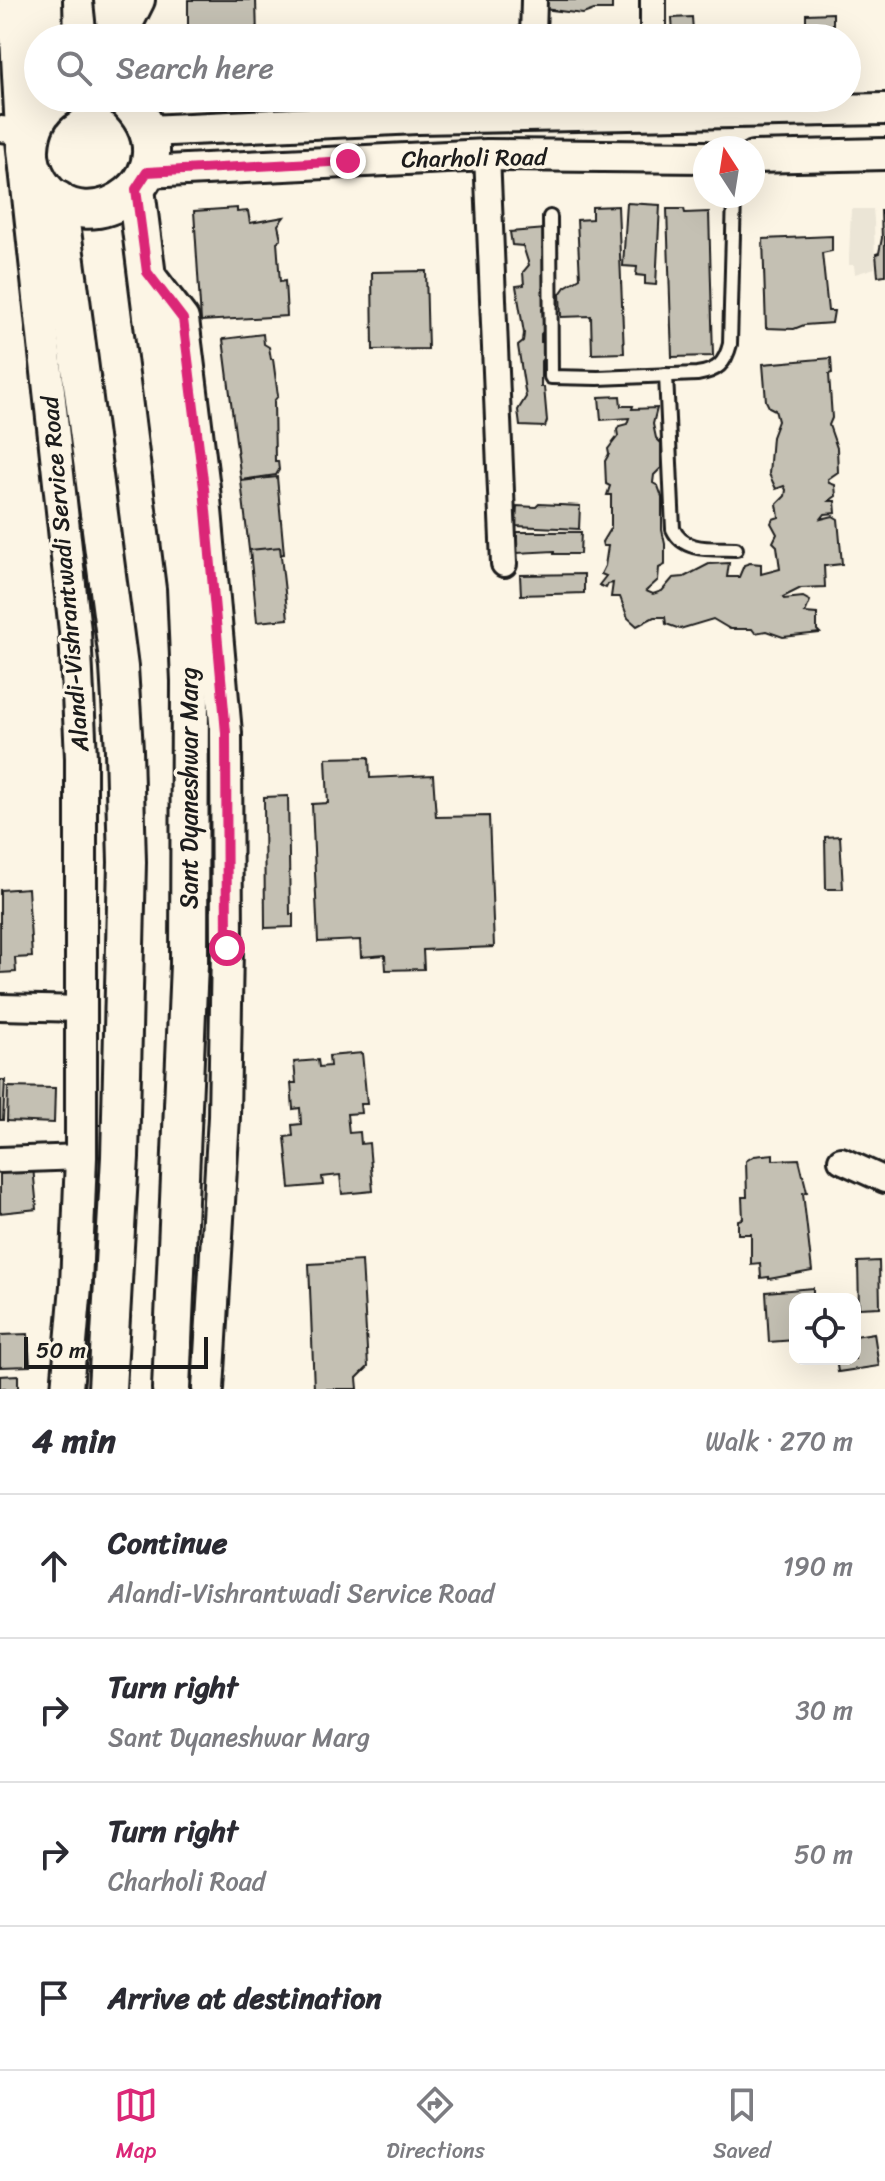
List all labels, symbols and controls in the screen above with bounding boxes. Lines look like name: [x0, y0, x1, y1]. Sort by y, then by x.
search box: [24, 24, 861, 112]
text: Search here: [116, 41, 274, 95]
icon: search: [52, 46, 96, 90]
street label: Charholi Road: [401, 136, 548, 180]
north arrow: [693, 136, 765, 208]
route end: [330, 143, 366, 179]
street label: Alandi-Vishrantwadi Service Road: [28, 393, 102, 755]
street label: Sant Dyaneshwar Marg: [168, 667, 210, 909]
route start: [209, 930, 245, 966]
map controls: [789, 1293, 861, 1365]
button: locate: [789, 1293, 861, 1365]
text: 50 m: [36, 1331, 86, 1370]
scale bar: [24, 1333, 208, 1369]
text: 4 min: [32, 1411, 116, 1471]
text: Walk · 270 m: [705, 1418, 853, 1464]
text: Continue: [108, 1516, 227, 1570]
text: 190 m: [783, 1543, 853, 1589]
icon: ahead: [32, 1544, 76, 1588]
text: Alandi-Vishrantwadi Service Road: [108, 1570, 495, 1616]
text: Turn right: [108, 1660, 238, 1714]
text: 30 m: [796, 1687, 853, 1733]
icon: right: [32, 1688, 76, 1732]
text: Sant Dyaneshwar Marg: [108, 1714, 370, 1760]
text: Turn right: [108, 1804, 238, 1858]
text: 50 m: [794, 1831, 853, 1877]
icon: right: [32, 1832, 76, 1876]
text: Charholi Road: [108, 1858, 265, 1904]
text: Arrive at destination: [108, 1971, 382, 2025]
icon: arrive: [32, 1976, 76, 2020]
tab: Map: [114, 2083, 158, 2170]
tab: Directions: [386, 2083, 485, 2170]
tab: Saved: [713, 2083, 771, 2170]

